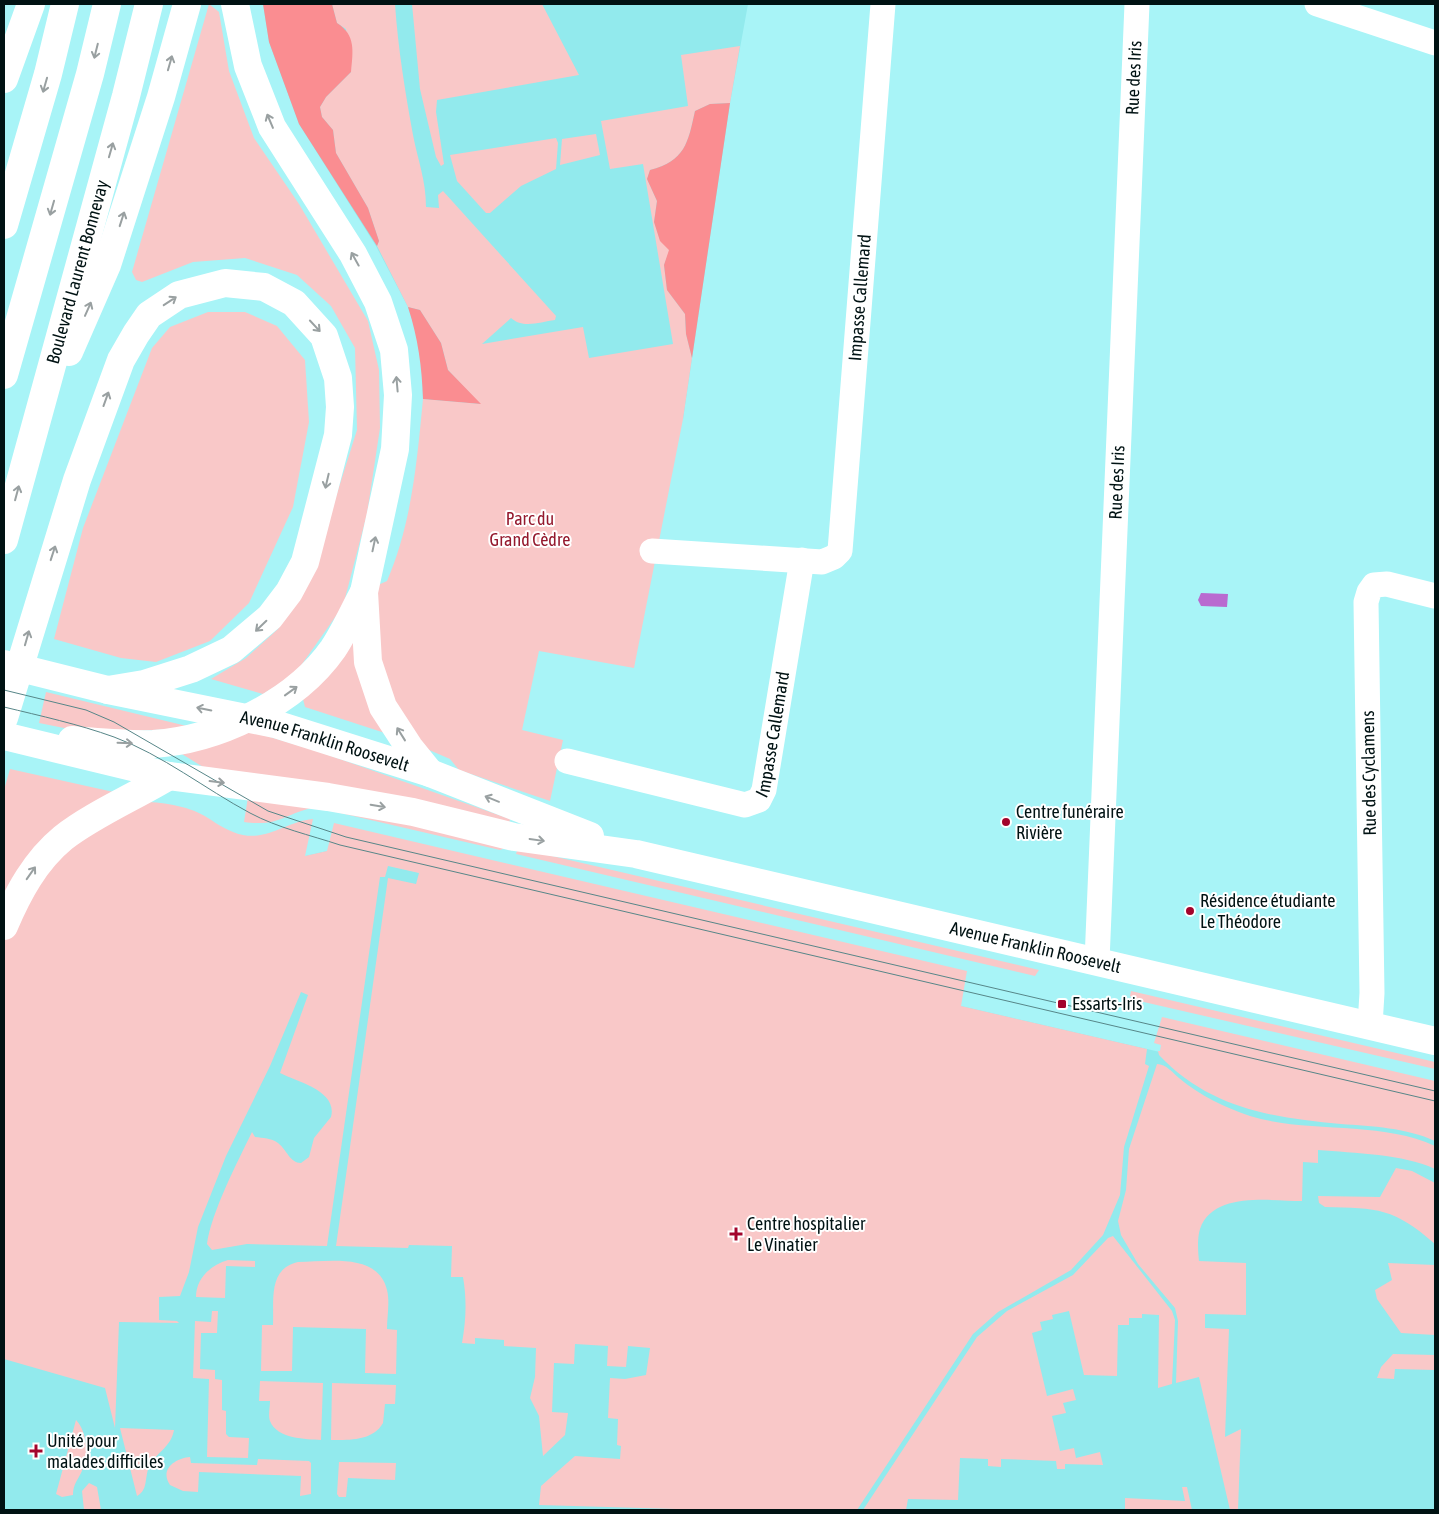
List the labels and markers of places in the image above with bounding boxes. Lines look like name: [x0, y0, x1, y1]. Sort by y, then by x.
place label: Centre funéraire Rivière: [1016, 801, 1124, 843]
marker: Centre funéraire Rivière: [1000, 816, 1012, 828]
place label: Résidence étudiante Le Théodore: [1200, 890, 1335, 932]
marker: Résidence étudiante Le Théodore: [1184, 905, 1196, 917]
place label: Essarts-Iris: [1072, 993, 1142, 1014]
marker: Essarts-Iris: [1056, 998, 1068, 1010]
place label: Centre hospitalier Le Vinatier: [747, 1213, 866, 1255]
marker: Centre hospitalier Le Vinatier: [729, 1227, 743, 1241]
place label: Unité pour malades difficiles: [47, 1430, 163, 1472]
marker: Unité pour malades difficiles: [29, 1444, 43, 1458]

